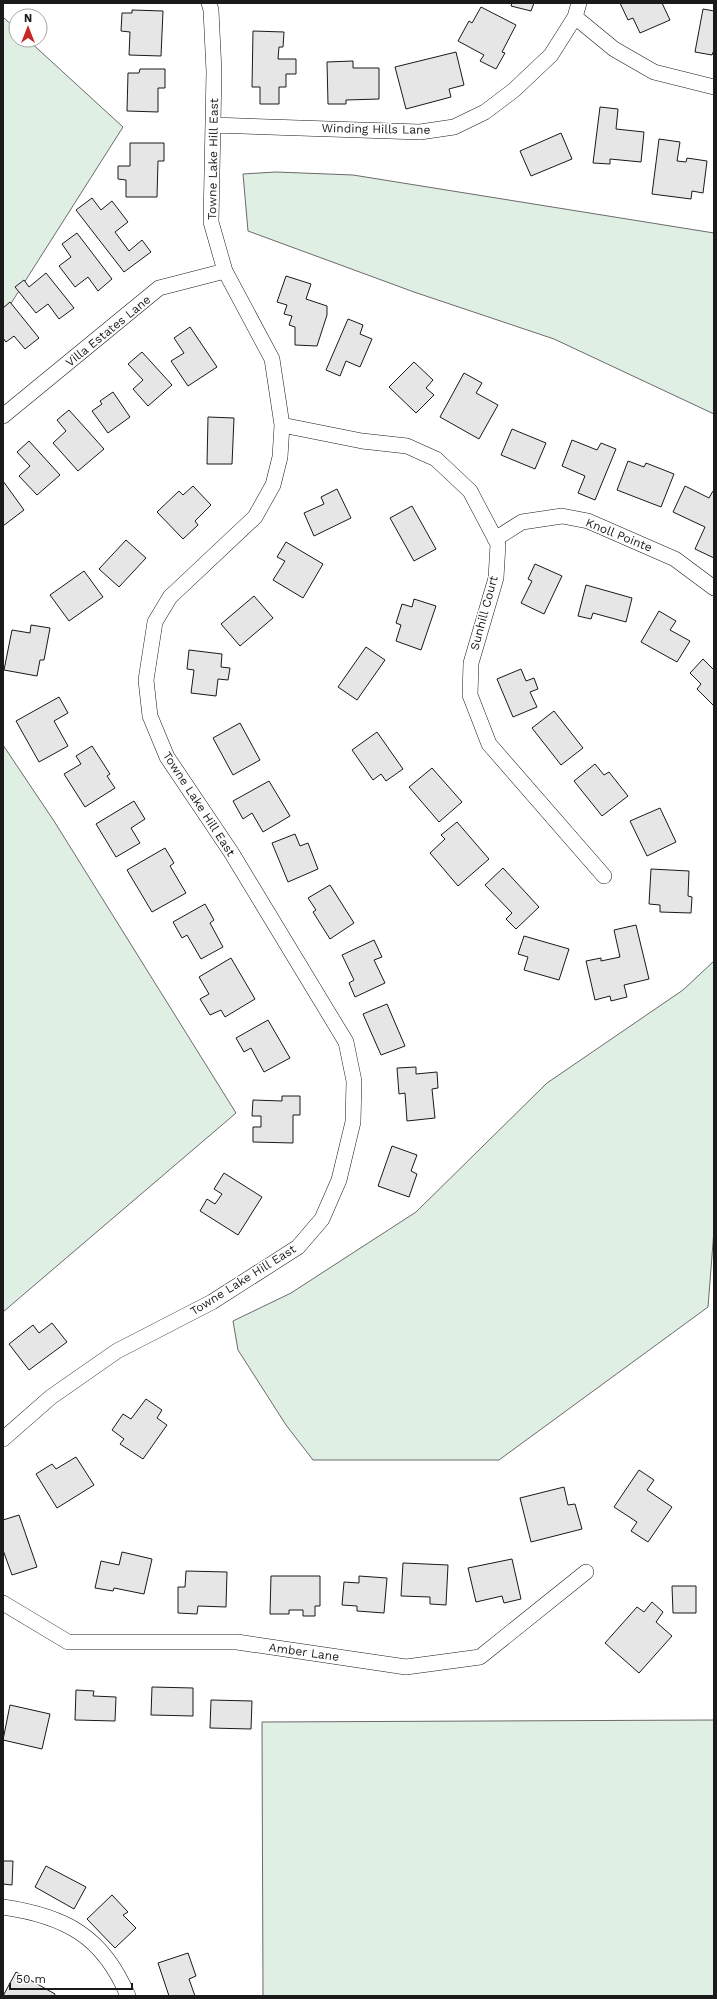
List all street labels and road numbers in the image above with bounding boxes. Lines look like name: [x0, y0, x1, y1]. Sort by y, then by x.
street label: Towne Lake Hill East: [205, 98, 221, 220]
street label: Winding Hills Lane: [321, 121, 431, 137]
street label: Villa Estates Lane: [63, 292, 153, 370]
street label: Knoll Pointe: [584, 515, 654, 555]
street label: Sunhill Court: [467, 574, 501, 652]
street label: Towne Lake Hill East: [160, 749, 238, 859]
street label: Towne Lake Hill East: [188, 1242, 298, 1318]
street label: Amber Lane: [268, 1640, 340, 1664]

